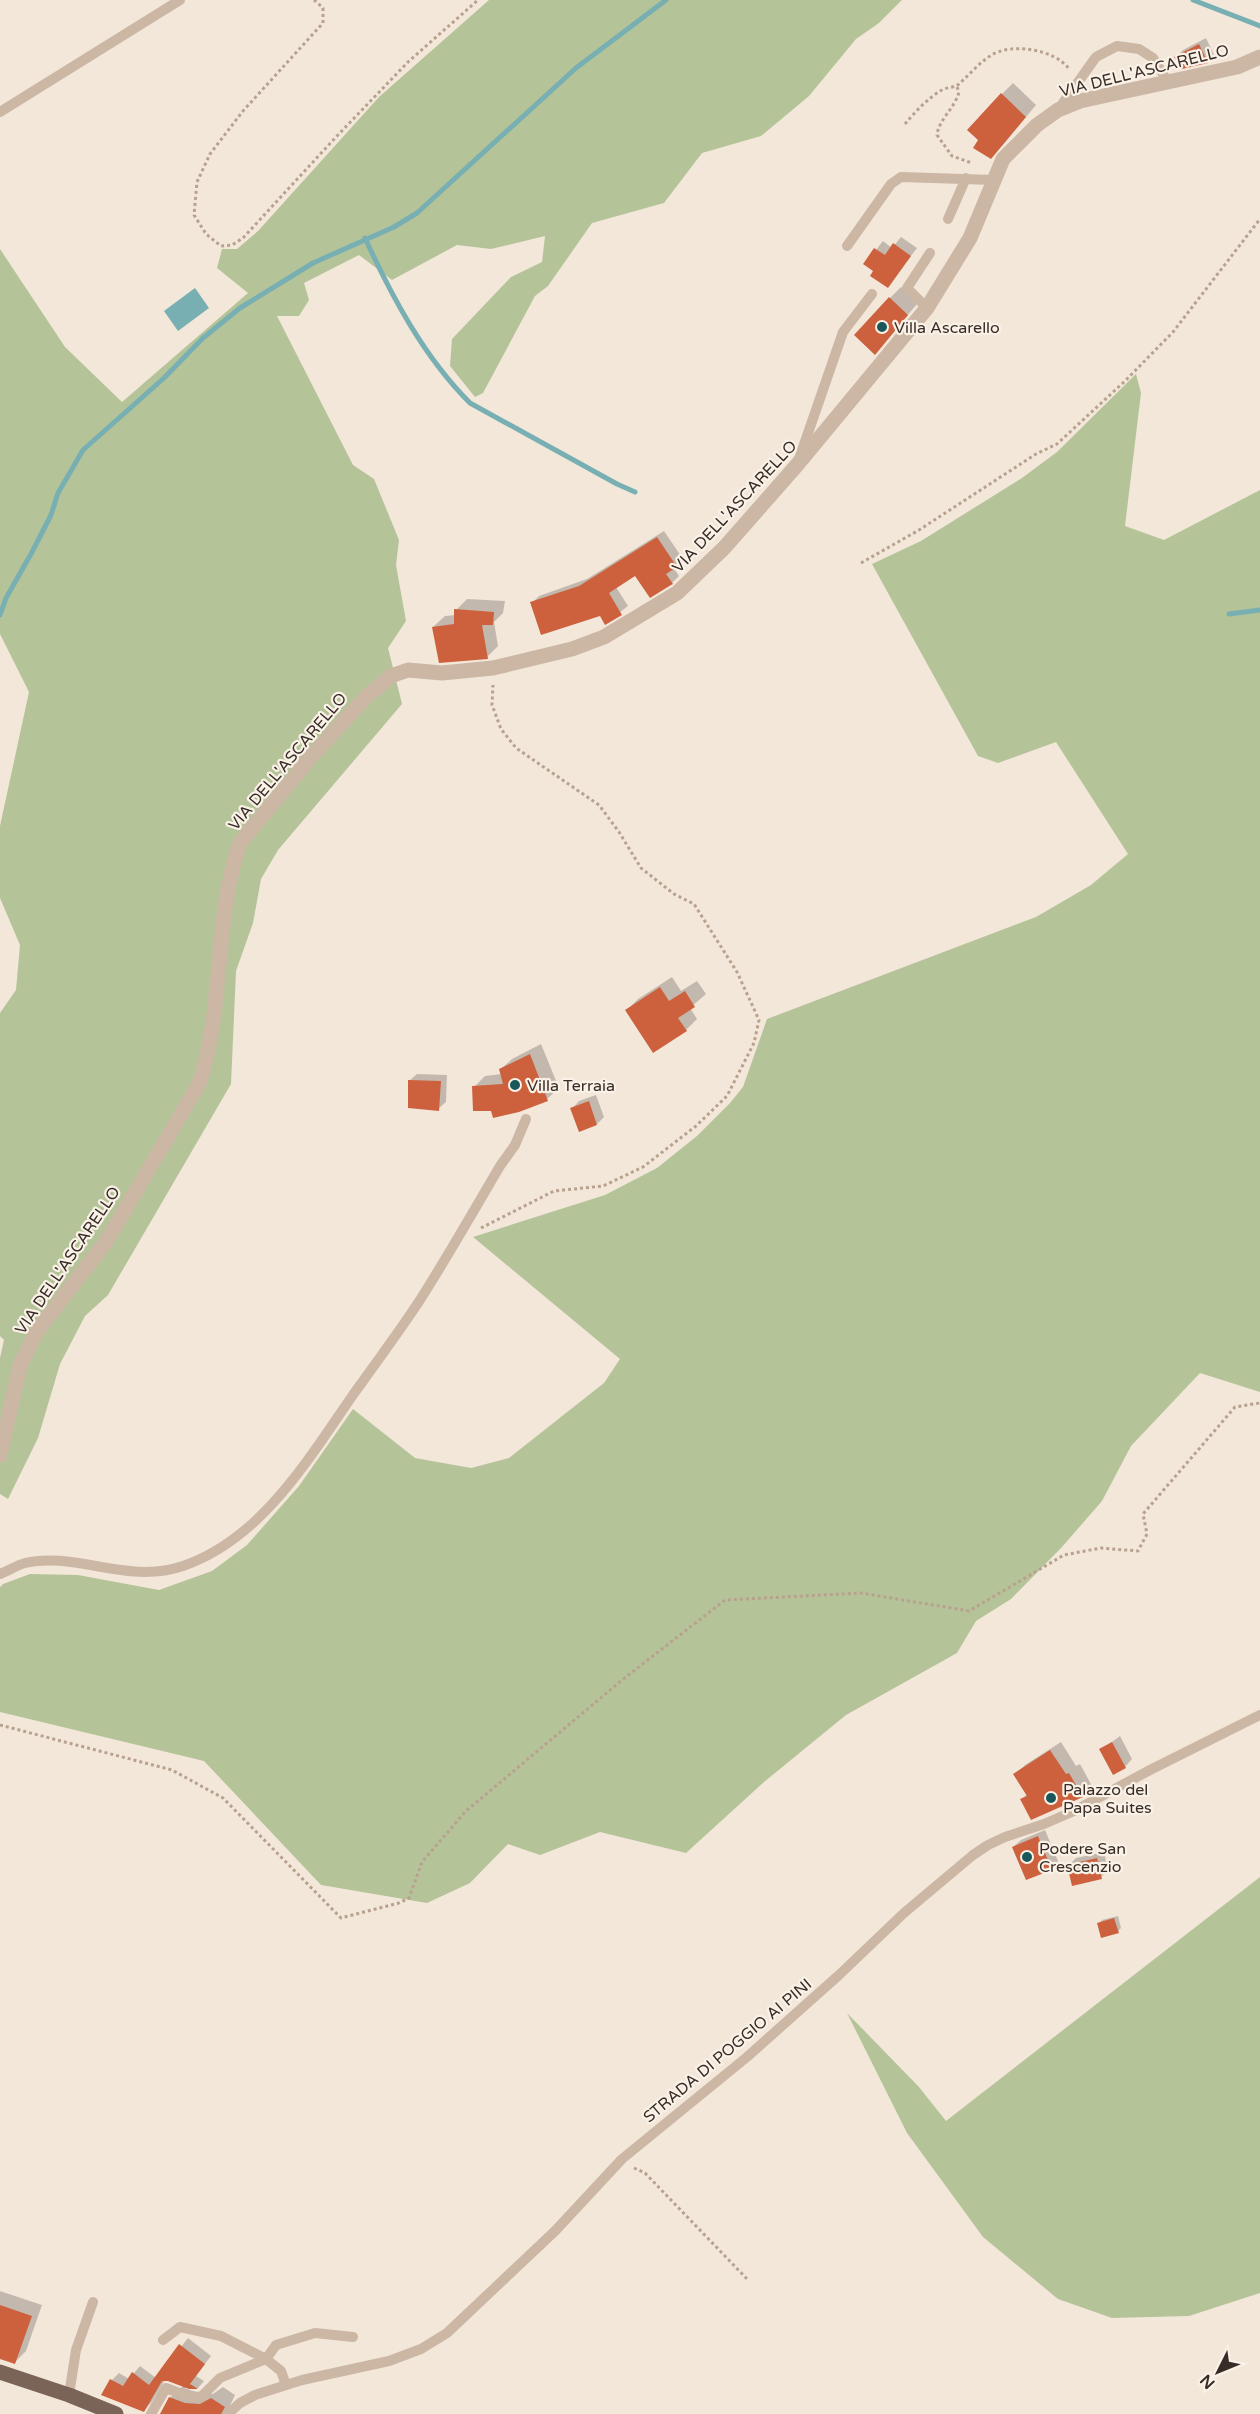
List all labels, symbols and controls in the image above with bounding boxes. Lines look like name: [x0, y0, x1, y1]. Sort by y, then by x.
street label: VIA DELL'ASCARELLO: [1057, 40, 1231, 102]
place label: Villa Ascarello: [894, 318, 1000, 338]
marker: Villa Ascarello: [875, 320, 889, 334]
street label: VIA DELL'ASCARELLO: [668, 436, 801, 577]
street label: VIA DELL'ASCARELLO: [224, 689, 351, 835]
place label: Villa Terraia: [527, 1076, 615, 1096]
marker: Villa Terraia: [508, 1078, 522, 1092]
street label: VIA DELL'ASCARELLO: [11, 1183, 125, 1338]
place label: Palazzo del Papa Suites: [1063, 1780, 1152, 1818]
marker: Palazzo del Papa Suites: [1044, 1791, 1058, 1805]
place label: Podere San Crescenzio: [1039, 1839, 1126, 1877]
marker: Podere San Crescenzio: [1020, 1850, 1034, 1864]
street label: STRADA DI POGGIO AI PINI: [639, 1974, 816, 2127]
north arrow: [1188, 2342, 1248, 2402]
text: N: [1196, 2370, 1219, 2393]

